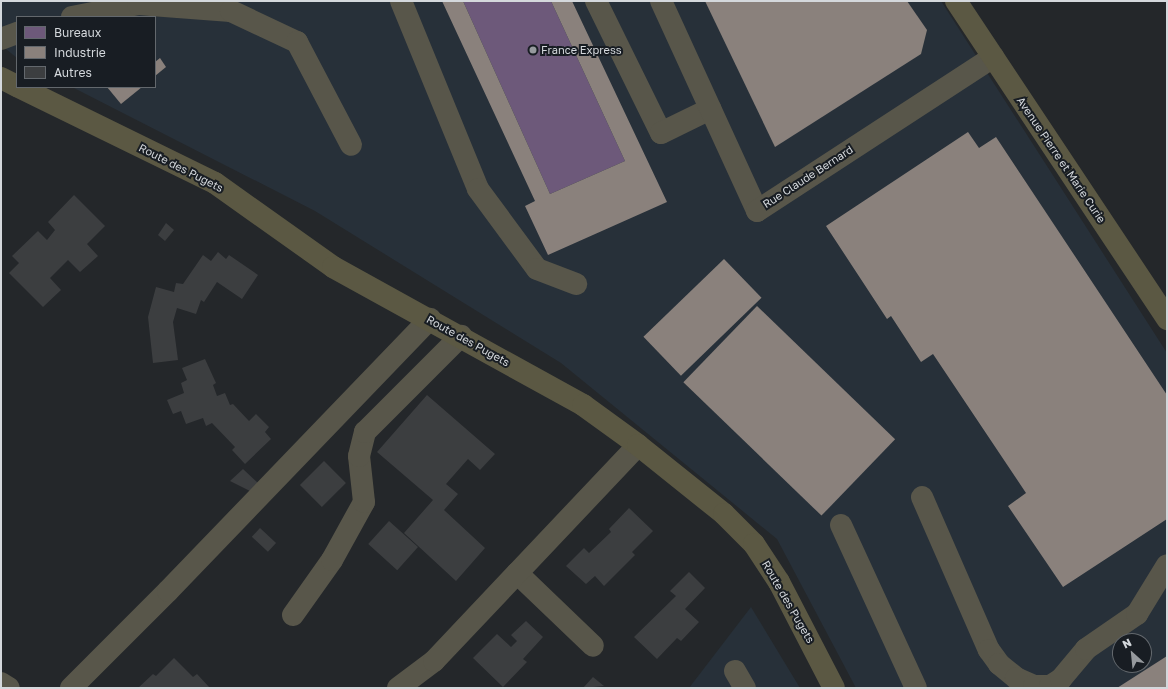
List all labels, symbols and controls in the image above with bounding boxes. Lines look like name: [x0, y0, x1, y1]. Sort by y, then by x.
legend: [16, 16, 156, 88]
text: Bureaux: [54, 25, 101, 40]
place label: France Express: [541, 43, 622, 57]
text: Industrie: [54, 45, 106, 60]
marker: France Express: [528, 45, 538, 55]
text: Autres: [54, 65, 92, 80]
street label: Avenue Pierre et Marie Curie: [1014, 95, 1108, 225]
street label: Route des Pugets: [137, 141, 225, 195]
street label: Rue Claude Bernard: [760, 143, 856, 211]
street label: Route des Pugets: [424, 313, 512, 369]
street label: Route des Pugets: [759, 558, 817, 646]
north arrow: [1112, 633, 1152, 673]
text: N: [1120, 635, 1133, 650]

